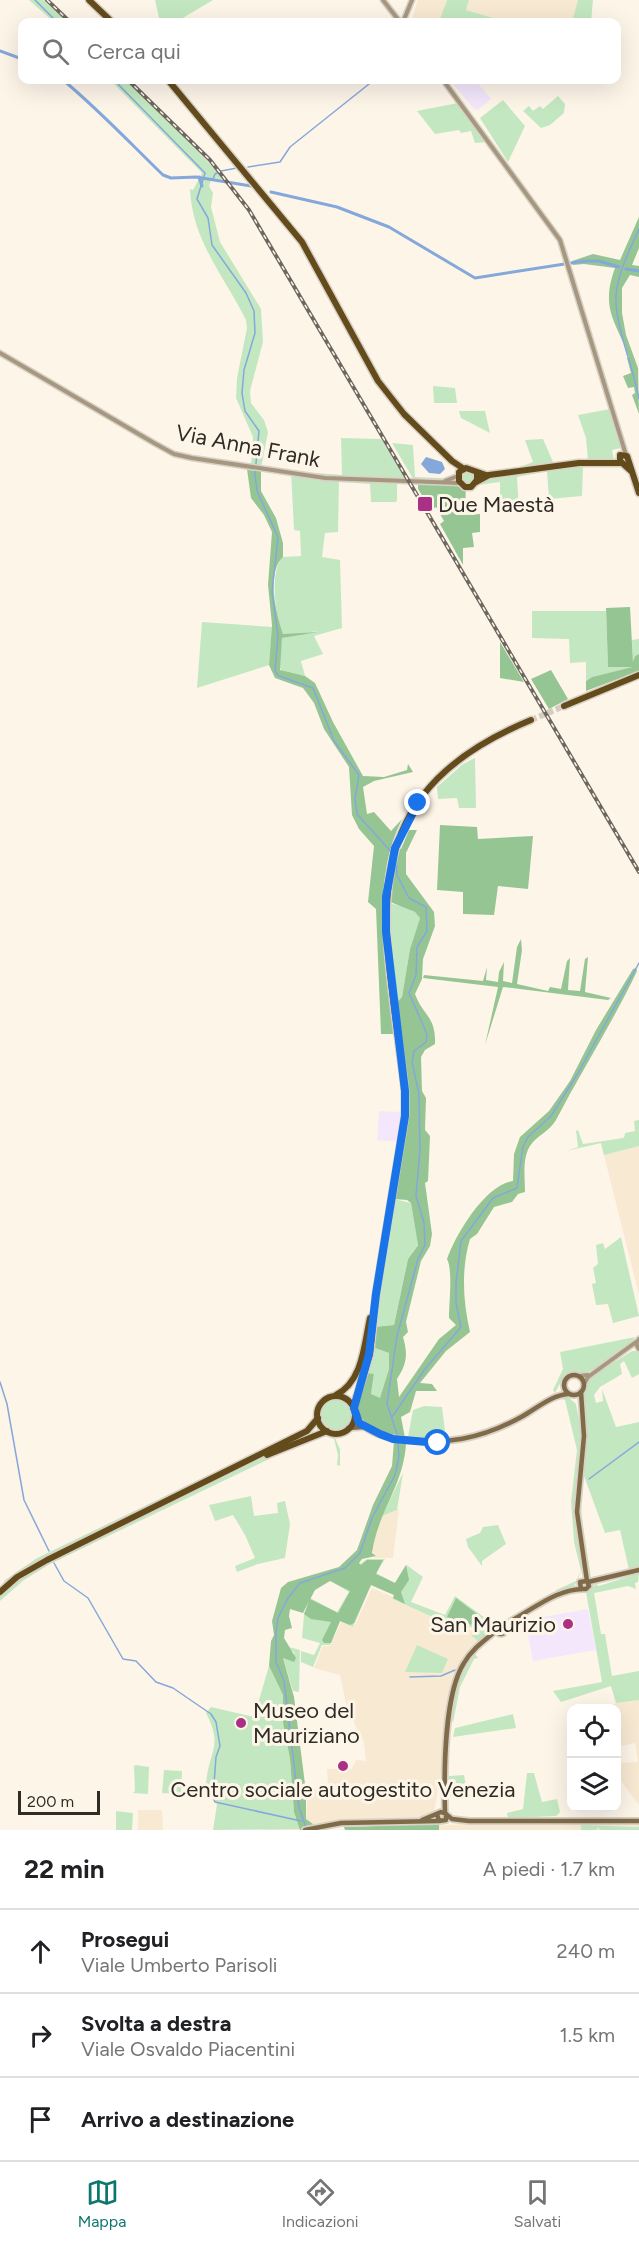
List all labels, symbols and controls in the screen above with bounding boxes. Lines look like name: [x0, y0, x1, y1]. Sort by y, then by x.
search box: [18, 18, 621, 84]
icon: search: [39, 35, 72, 68]
text: Cerca qui: [87, 38, 181, 65]
street label: Via Anna Frank: [174, 419, 323, 473]
place label: Due Maestà: [438, 491, 554, 518]
marker: Due Maestà: [416, 495, 434, 513]
route end: [404, 789, 430, 815]
route start: [424, 1429, 450, 1455]
place label: San Maurizio: [430, 1611, 556, 1638]
marker: San Maurizio: [561, 1617, 575, 1631]
place label: Museo del Mauriziano: [253, 1697, 360, 1749]
map controls: [567, 1704, 621, 1812]
button: locate: [567, 1704, 621, 1758]
marker: Museo del Mauriziano: [234, 1716, 248, 1730]
button: layers: [567, 1758, 621, 1812]
marker: Centro sociale autogestito Venezia: [336, 1759, 350, 1773]
place label: Centro sociale autogestito Venezia: [171, 1776, 515, 1803]
scale bar: [18, 1788, 100, 1816]
text: 200 m: [27, 1792, 74, 1811]
text: 22 min: [24, 1853, 105, 1885]
text: A piedi · 1.7 km: [483, 1857, 615, 1881]
text: Prosegui: [81, 1926, 169, 1953]
icon: ahead: [24, 1935, 57, 1968]
text: 240 m: [557, 1939, 615, 1963]
text: Viale Umberto Parisoli: [81, 1953, 278, 1977]
text: Svolta a destra: [81, 2010, 231, 2037]
icon: right: [24, 2019, 57, 2052]
text: 1.5 km: [559, 2023, 615, 2047]
text: Viale Osvaldo Piacentini: [81, 2037, 295, 2061]
icon: arrive: [24, 2103, 57, 2136]
text: Arrivo a destinazione: [81, 2106, 294, 2133]
tab: Mappa: [78, 2176, 126, 2231]
tab: Indicazioni: [282, 2176, 358, 2231]
tab: Salvati: [514, 2176, 561, 2231]

